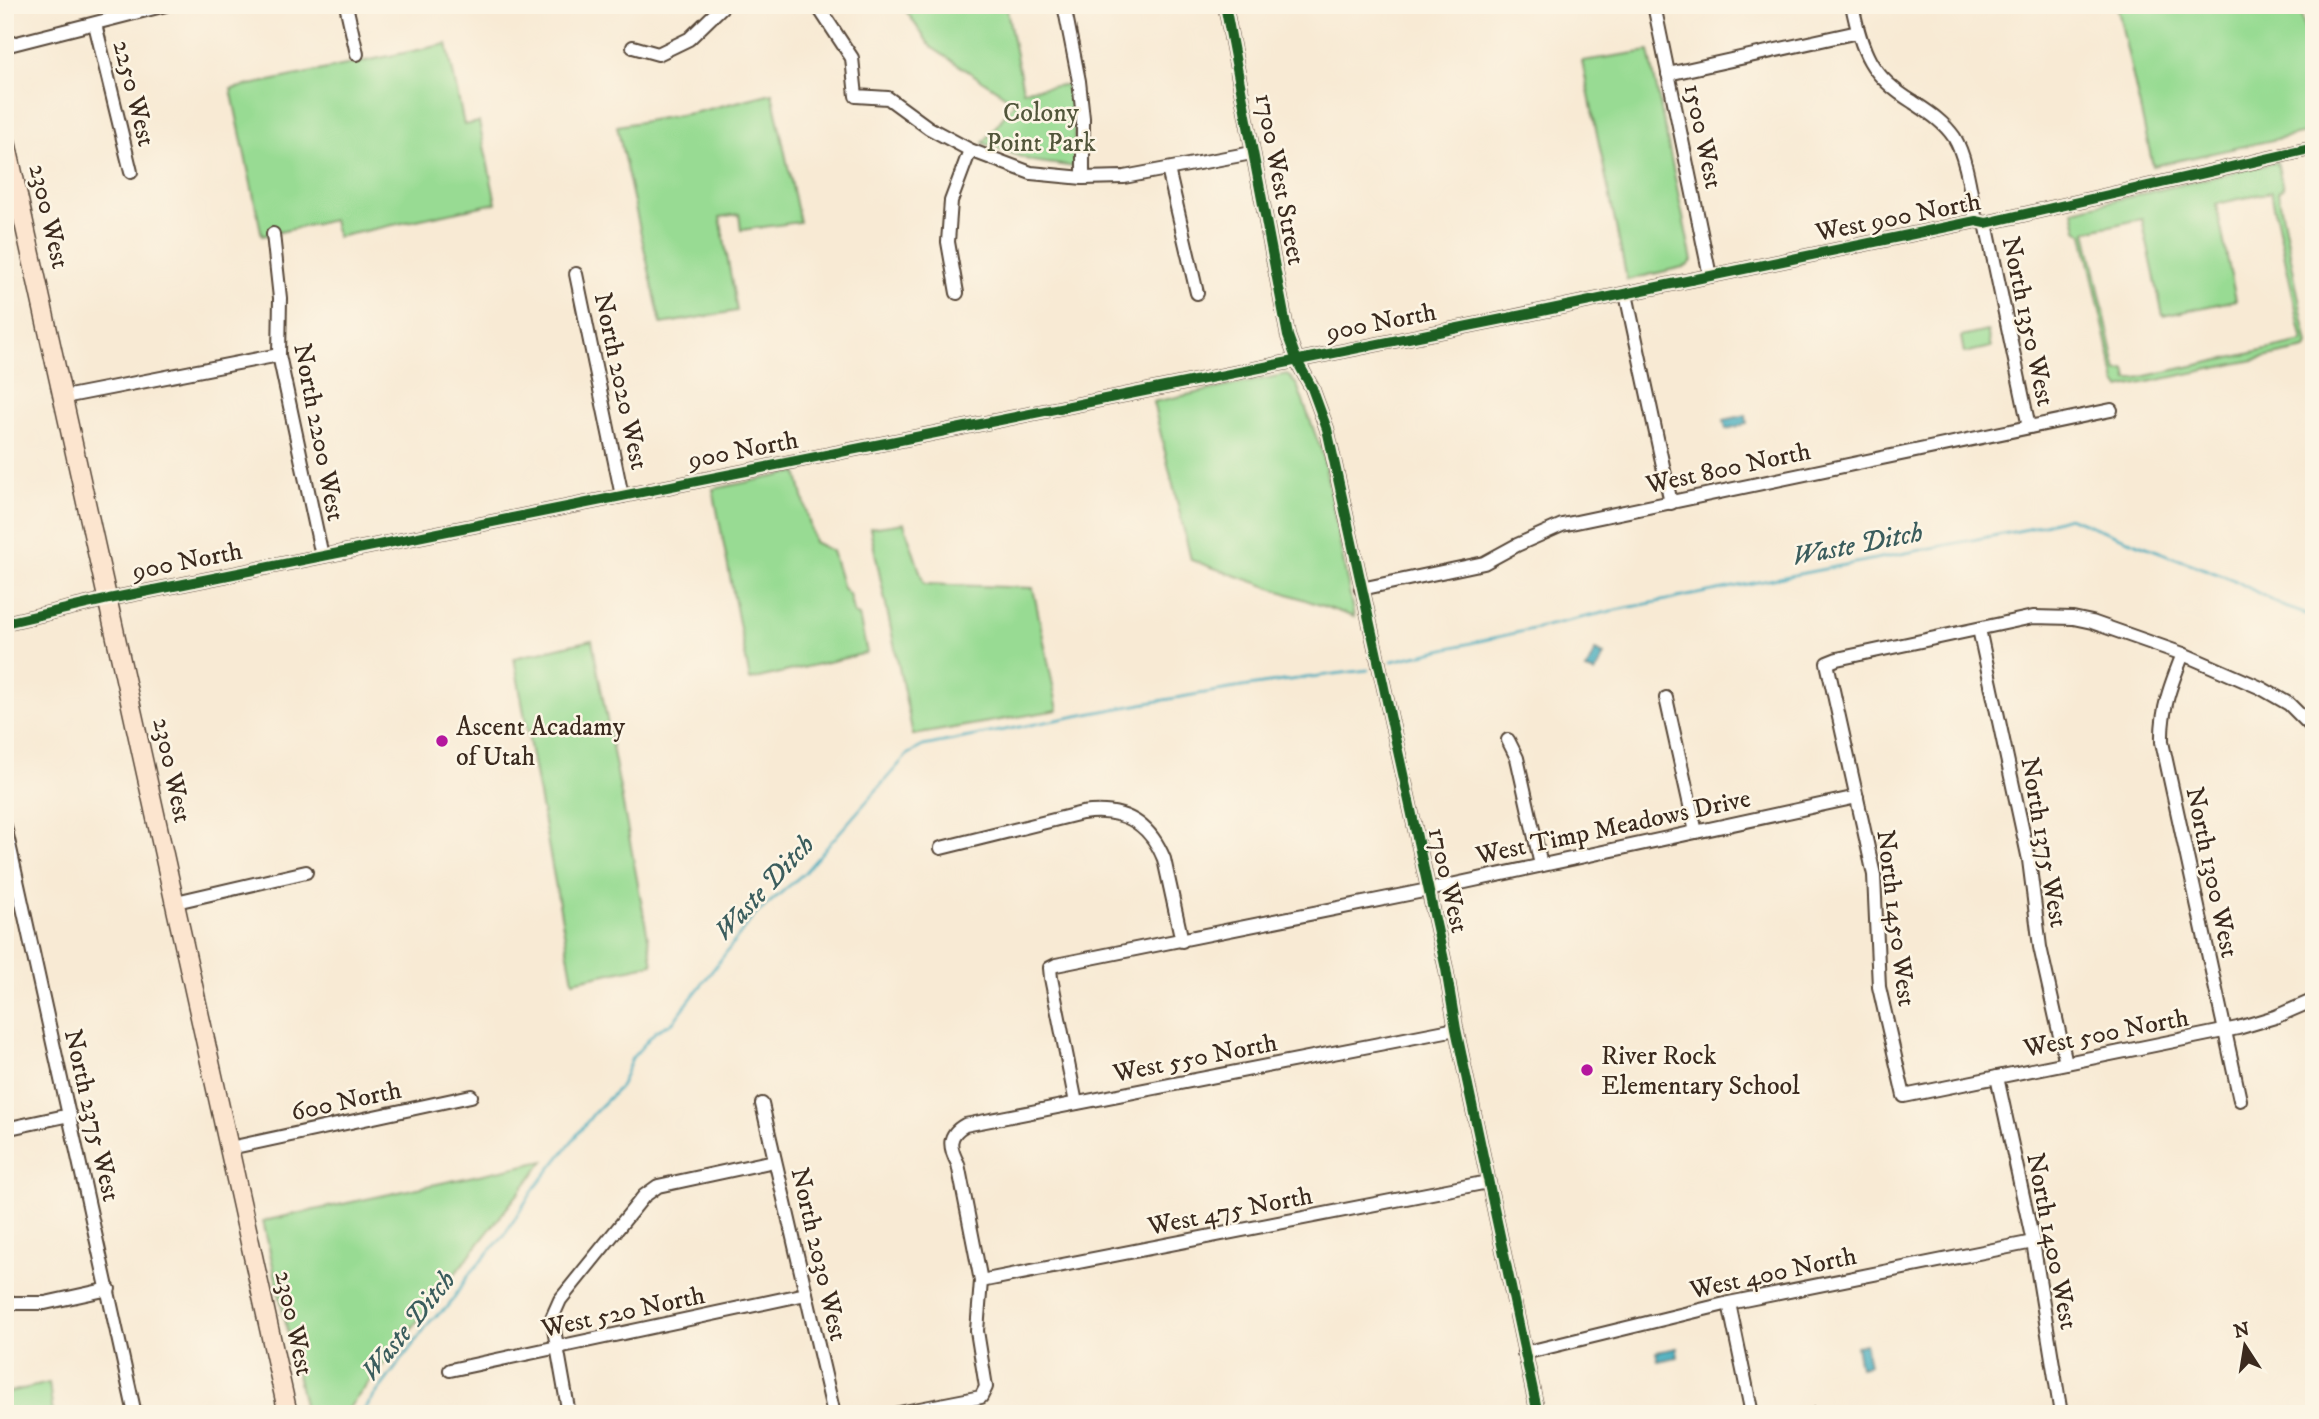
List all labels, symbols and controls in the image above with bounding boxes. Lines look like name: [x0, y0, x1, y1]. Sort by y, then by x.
street label: 2250 West: [104, 37, 163, 150]
street label: 1500 West: [1675, 81, 1730, 192]
street label: 1700 West Street: [1247, 91, 1312, 268]
park label: Colony Point Park: [986, 97, 1096, 160]
street label: 2300 West: [20, 161, 77, 272]
street label: West 900 North: [1812, 185, 1984, 250]
street label: North 1350 West: [1993, 233, 2062, 409]
street label: North 2020 West: [586, 290, 655, 473]
street label: 900 North: [1321, 296, 1440, 350]
street label: North 2200 West: [285, 341, 352, 524]
street label: 900 North: [683, 424, 802, 478]
street label: West 800 North: [1642, 435, 1814, 502]
water label: Waste Ditch: [1789, 515, 1926, 574]
street label: 900 North: [127, 535, 246, 589]
place label: Ascent Acadamy of Utah: [456, 711, 626, 774]
street label: 2300 West: [144, 715, 199, 826]
marker: Ascent Acadamy of Utah: [434, 733, 450, 749]
street label: North 1375 West: [2012, 755, 2075, 930]
street label: West Timp Meadows Drive: [1472, 782, 1754, 873]
street label: North 1300 West: [2177, 784, 2246, 961]
street label: 1700 West: [1419, 824, 1476, 936]
water label: Waste Ditch: [706, 828, 822, 948]
street label: North 1450 West: [1868, 828, 1923, 1008]
street label: West 500 North: [2020, 1001, 2192, 1066]
street label: North 2375 West: [56, 1026, 127, 1205]
street label: West 550 North: [1110, 1026, 1280, 1091]
place label: River Rock Elementary School: [1601, 1040, 1800, 1103]
marker: River Rock Elementary School: [1579, 1062, 1595, 1078]
street label: 600 North: [288, 1074, 405, 1129]
street label: North 1400 West: [2018, 1150, 2085, 1332]
street label: North 2030 West: [783, 1164, 855, 1344]
street label: West 475 North: [1144, 1179, 1316, 1244]
street label: West 400 North: [1686, 1240, 1860, 1307]
water label: Waste Ditch: [353, 1263, 464, 1389]
street label: 2300 West: [266, 1268, 321, 1379]
street label: West 520 North: [538, 1279, 708, 1346]
north arrow: [2210, 1310, 2280, 1380]
text: N: [2232, 1318, 2252, 1344]

